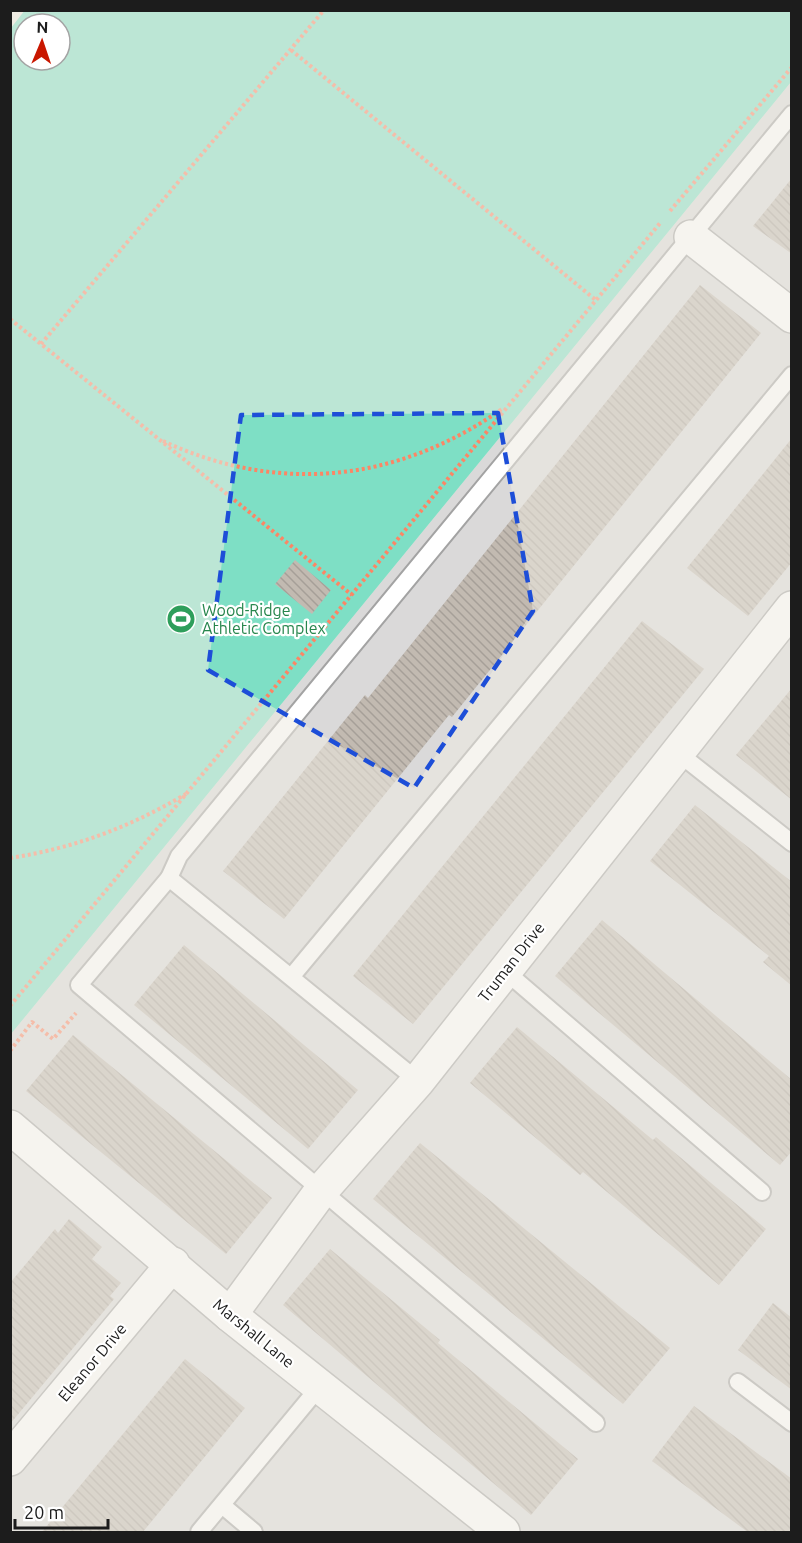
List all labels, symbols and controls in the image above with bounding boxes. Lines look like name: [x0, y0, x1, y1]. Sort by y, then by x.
north arrow: [12, 12, 72, 72]
text: N: [36, 18, 49, 36]
place label: Wood-Ridge Athletic Complex: [202, 601, 326, 637]
sports icon: Wood-Ridge Athletic Complex: [165, 603, 197, 635]
street label: Truman Drive: [474, 919, 548, 1005]
street label: Marshall Lane: [210, 1295, 298, 1371]
street label: Eleanor Drive: [54, 1319, 130, 1405]
scale bar: [15, 1492, 108, 1530]
text: 20 m: [24, 1502, 64, 1522]

